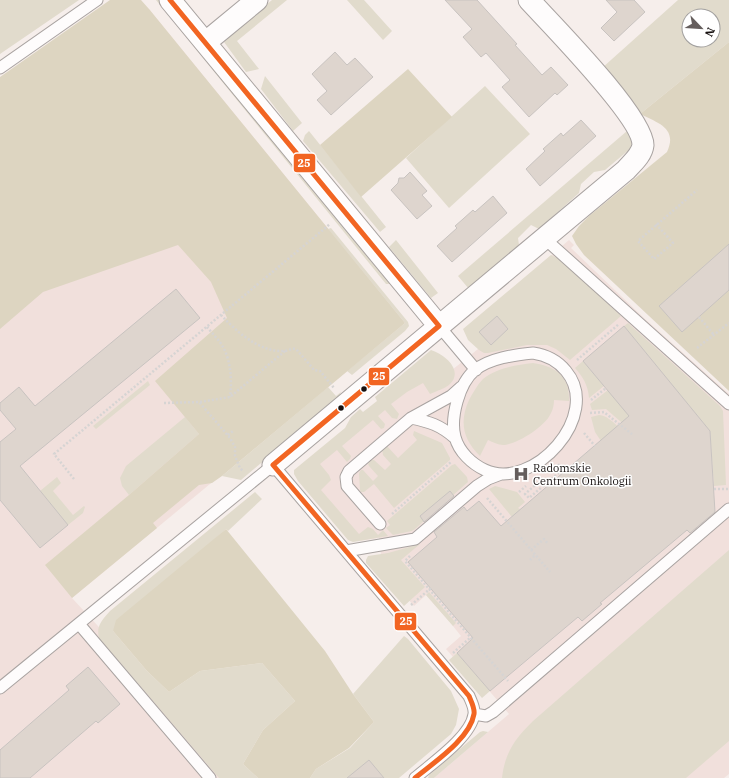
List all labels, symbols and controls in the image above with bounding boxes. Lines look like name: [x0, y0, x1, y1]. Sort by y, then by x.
north arrow: [681, 8, 721, 48]
text: N: [702, 25, 718, 39]
line badge: 25: [293, 153, 316, 173]
text: 25: [297, 156, 311, 170]
line badge: 25: [368, 367, 390, 386]
text: 25: [372, 369, 386, 383]
unlabelled marker: [359, 384, 369, 394]
unlabelled marker: [336, 403, 346, 413]
place label: Radomskie Centrum Onkologii: [533, 461, 632, 488]
hospital icon: Radomskie Centrum Onkologii: [512, 465, 530, 483]
line badge: 25: [394, 612, 417, 631]
text: 25: [399, 614, 413, 628]

